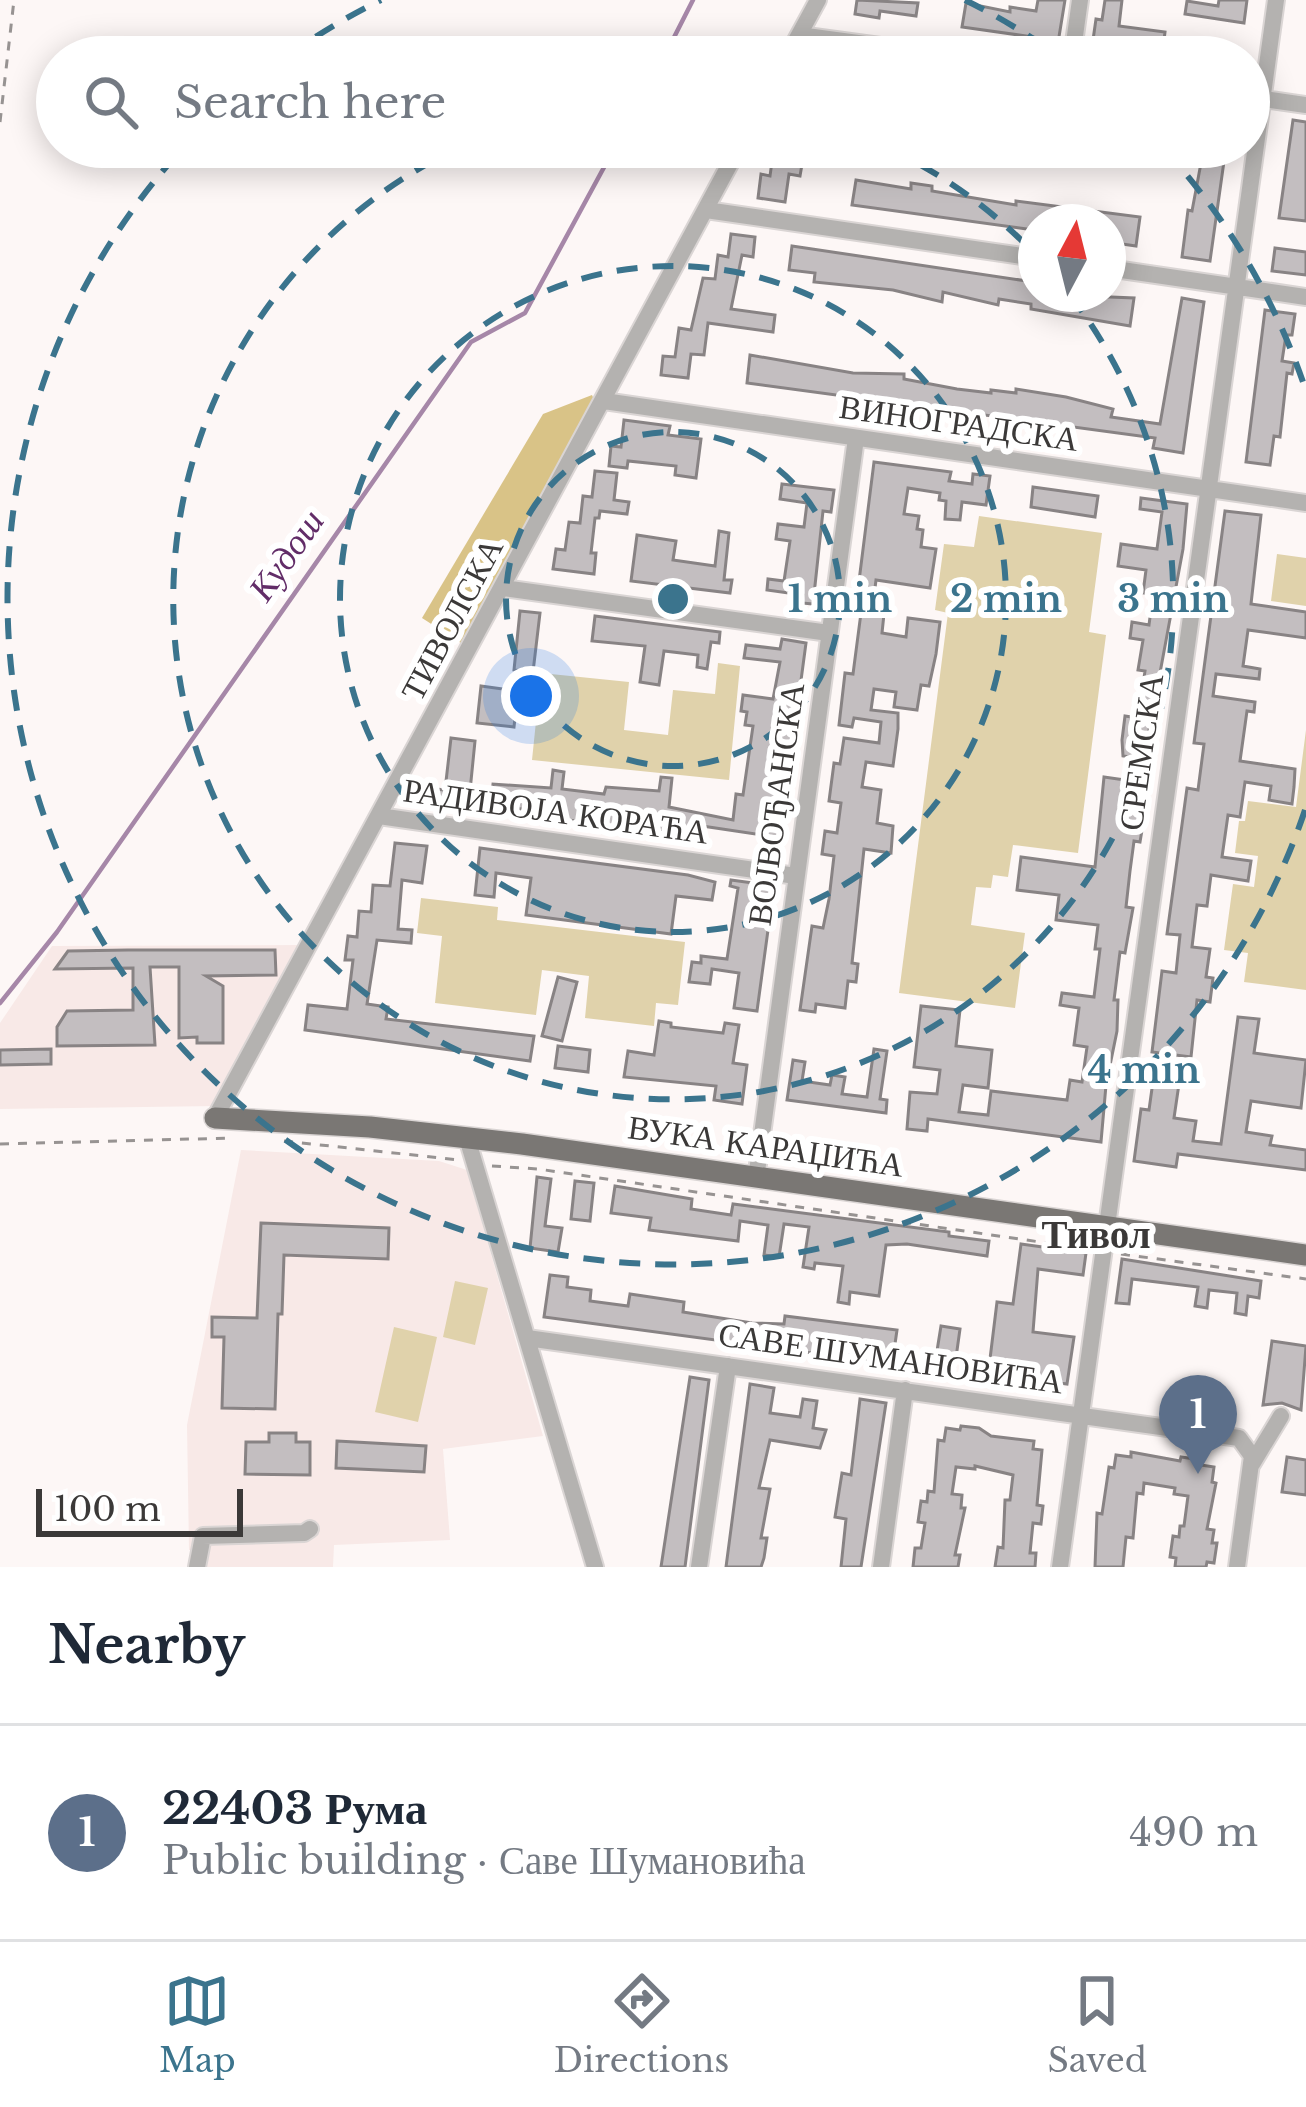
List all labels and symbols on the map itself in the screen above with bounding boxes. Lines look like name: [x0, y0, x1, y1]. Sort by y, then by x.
north arrow: [1018, 204, 1126, 312]
street label: ВИНОГРАДСКА: [837, 386, 1081, 460]
water label: Кудош: [238, 500, 334, 610]
street label: ТИВОЛСКА: [392, 530, 512, 707]
text: 1 min: [788, 577, 892, 622]
text: 2 min: [950, 577, 1062, 622]
text: 3 min: [1117, 577, 1229, 622]
centre of rings: [652, 578, 694, 620]
your location: [501, 666, 561, 726]
street label: СРЕМСКА: [1110, 671, 1172, 833]
street label: ВОЈВОЂАНСКА: [739, 680, 813, 928]
street label: РАДИВОЈА КОРАЋА: [401, 769, 711, 853]
text: 4 min: [1088, 1048, 1200, 1093]
street label: ВУКА КАРАЏИЋА: [626, 1106, 907, 1186]
district label: Тивол: [1041, 1210, 1151, 1259]
street label: САВЕ ШУМАНОВИЋА: [716, 1314, 1066, 1403]
pin: 1: [1159, 1375, 1237, 1474]
scale bar: [36, 1483, 243, 1536]

